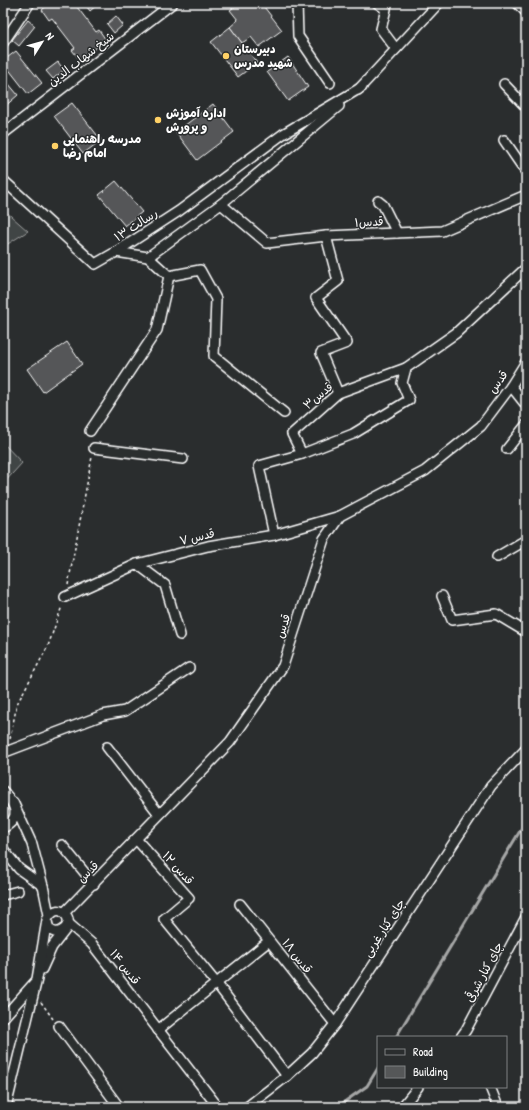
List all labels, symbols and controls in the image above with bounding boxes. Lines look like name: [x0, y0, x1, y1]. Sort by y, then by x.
north arrow: [22, 22, 62, 62]
street label: شیخ شهاب الدین: [44, 27, 118, 91]
text: N: [43, 29, 57, 43]
place label: دبیرستان شهید مدرس: [234, 40, 293, 71]
marker: دبیرستان شهید مدرس: [221, 51, 231, 61]
place label: اداره آموزش و پرورش: [166, 104, 226, 135]
marker: اداره آموزش و پرورش: [153, 115, 163, 125]
place label: مدرسه راهنمایی امام رضا: [63, 130, 141, 162]
marker: مدرسه راهنمایی امام رضا: [50, 141, 60, 151]
street label: رسالت ۱۳: [110, 204, 161, 245]
street label: قدس۱: [354, 212, 384, 231]
street label: قدس: [484, 367, 512, 397]
street label: قدس۳: [299, 378, 336, 413]
street label: قدس ۷: [178, 524, 216, 549]
street label: قدس: [271, 612, 294, 640]
street label: قدس ۱۲: [159, 847, 198, 888]
street label: قدس: [73, 857, 102, 886]
street label: چای کنار غربی: [358, 895, 409, 960]
street label: قدس ۱۸: [278, 935, 316, 977]
street label: چای کنار شرقی: [460, 939, 507, 1005]
street label: قدس ۱۴: [106, 945, 145, 988]
legend: [377, 1036, 507, 1088]
text: Road: [413, 1043, 433, 1060]
text: Building: [413, 1063, 448, 1080]

